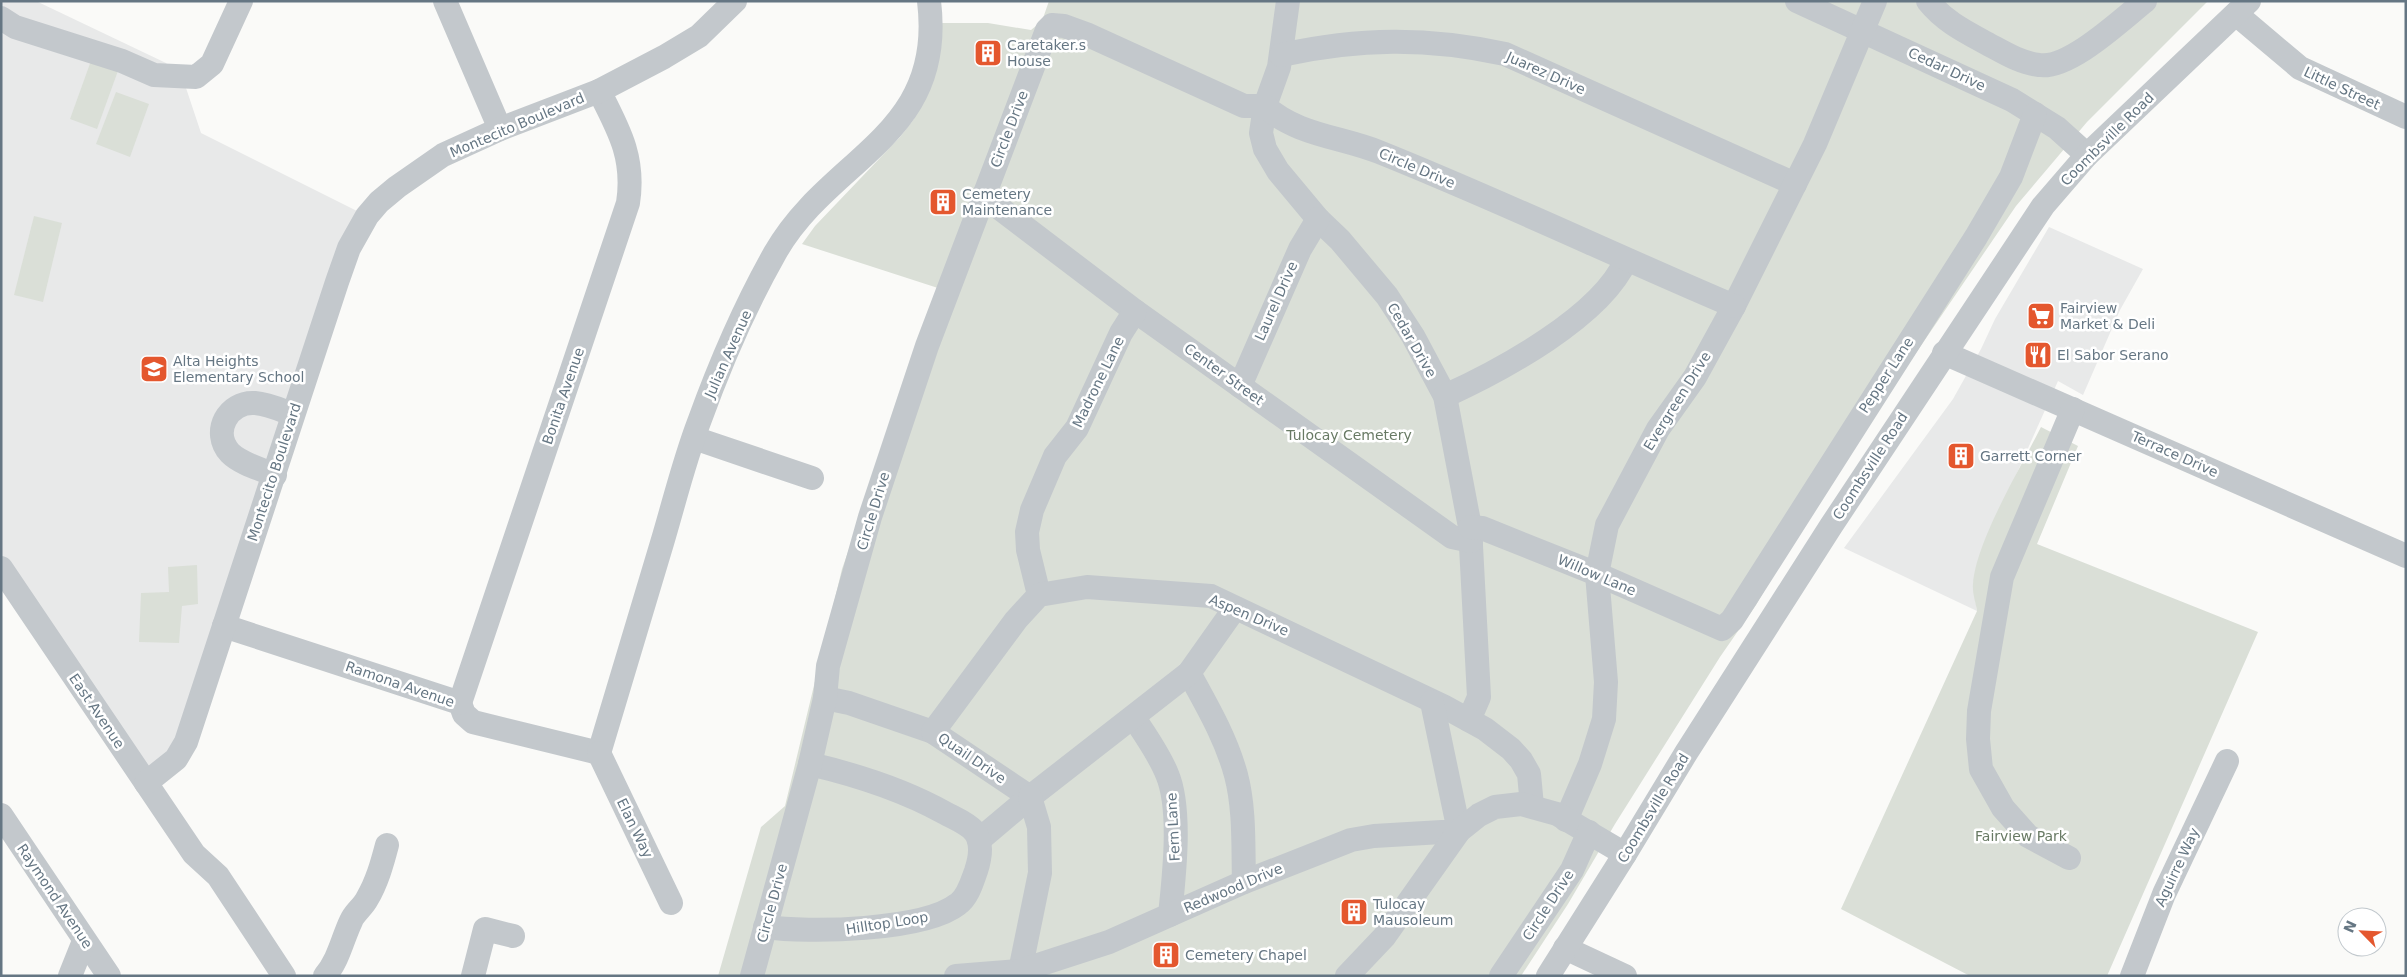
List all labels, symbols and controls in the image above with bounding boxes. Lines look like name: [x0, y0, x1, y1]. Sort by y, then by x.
place label: Caretaker.s House: [1007, 37, 1086, 69]
building icon: Caretaker.s House: [973, 38, 1003, 68]
street label: Cedar Drive: [1906, 44, 1988, 94]
street label: Juarez Drive: [1503, 48, 1588, 98]
street label: Little Street: [2301, 63, 2383, 113]
street label: Circle Drive: [987, 88, 1031, 170]
street label: Montecito Boulevard: [447, 89, 587, 161]
street label: Coombsville Road: [2057, 89, 2157, 189]
street label: Circle Drive: [1377, 145, 1457, 191]
place label: Cemetery Maintenance: [962, 186, 1052, 218]
building icon: Cemetery Maintenance: [928, 187, 958, 217]
street label: Laurel Drive: [1251, 259, 1301, 343]
street label: Cedar Drive: [1384, 300, 1440, 380]
place label: Fairview Market & Deli: [2060, 300, 2155, 332]
supermarket icon: Fairview Market & Deli: [2026, 301, 2056, 331]
street label: Julian Avenue: [701, 307, 755, 401]
street label: Madrone Lane: [1069, 334, 1127, 430]
street label: Pepper Lane: [1856, 334, 1916, 416]
street label: Center Street: [1181, 340, 1267, 408]
restaurant icon: El Sabor Serano: [2023, 340, 2053, 370]
street label: Bonita Avenue: [539, 345, 587, 447]
place label: El Sabor Serano: [2057, 347, 2169, 363]
street label: Evergreen Drive: [1640, 349, 1714, 453]
place label: Alta Heights Elementary School: [173, 353, 305, 385]
school or university icon: Alta Heights Elementary School: [139, 354, 169, 384]
street label: Montecito Boulevard: [244, 401, 304, 543]
street label: Coombsville Road: [1829, 409, 1911, 523]
park label: Tulocay Cemetery: [1285, 427, 1412, 443]
street label: Terrace Drive: [2128, 427, 2221, 480]
building icon: Garrett Corner: [1946, 441, 1976, 471]
place label: Garrett Corner: [1980, 448, 2082, 464]
street label: Circle Drive: [853, 470, 893, 552]
street label: Willow Lane: [1555, 551, 1639, 599]
street label: Aspen Drive: [1207, 591, 1291, 639]
street label: Ramona Avenue: [343, 658, 457, 710]
street label: East Avenue: [66, 671, 128, 751]
street label: Quail Drive: [935, 730, 1009, 786]
street label: Coombsville Road: [1614, 750, 1692, 866]
street label: Fern Lane: [1163, 792, 1183, 862]
street label: Elan Way: [614, 796, 656, 860]
street label: Aguirre Way: [2152, 825, 2202, 909]
park label: Fairview Park: [1975, 828, 2068, 844]
street label: Raymond Avenue: [14, 841, 96, 951]
street label: Redwood Drive: [1181, 860, 1285, 916]
street label: Circle Drive: [754, 862, 790, 944]
street label: Circle Drive: [1519, 867, 1577, 943]
place label: Tulocay Mausoleum: [1372, 896, 1453, 928]
building icon: Tulocay Mausoleum: [1339, 897, 1369, 927]
north arrow: [2337, 907, 2387, 957]
street label: Hilltop Loop: [845, 909, 929, 937]
text: N: [2340, 918, 2360, 935]
building icon: Cemetery Chapel: [1151, 940, 1181, 970]
place label: Cemetery Chapel: [1185, 947, 1307, 963]

